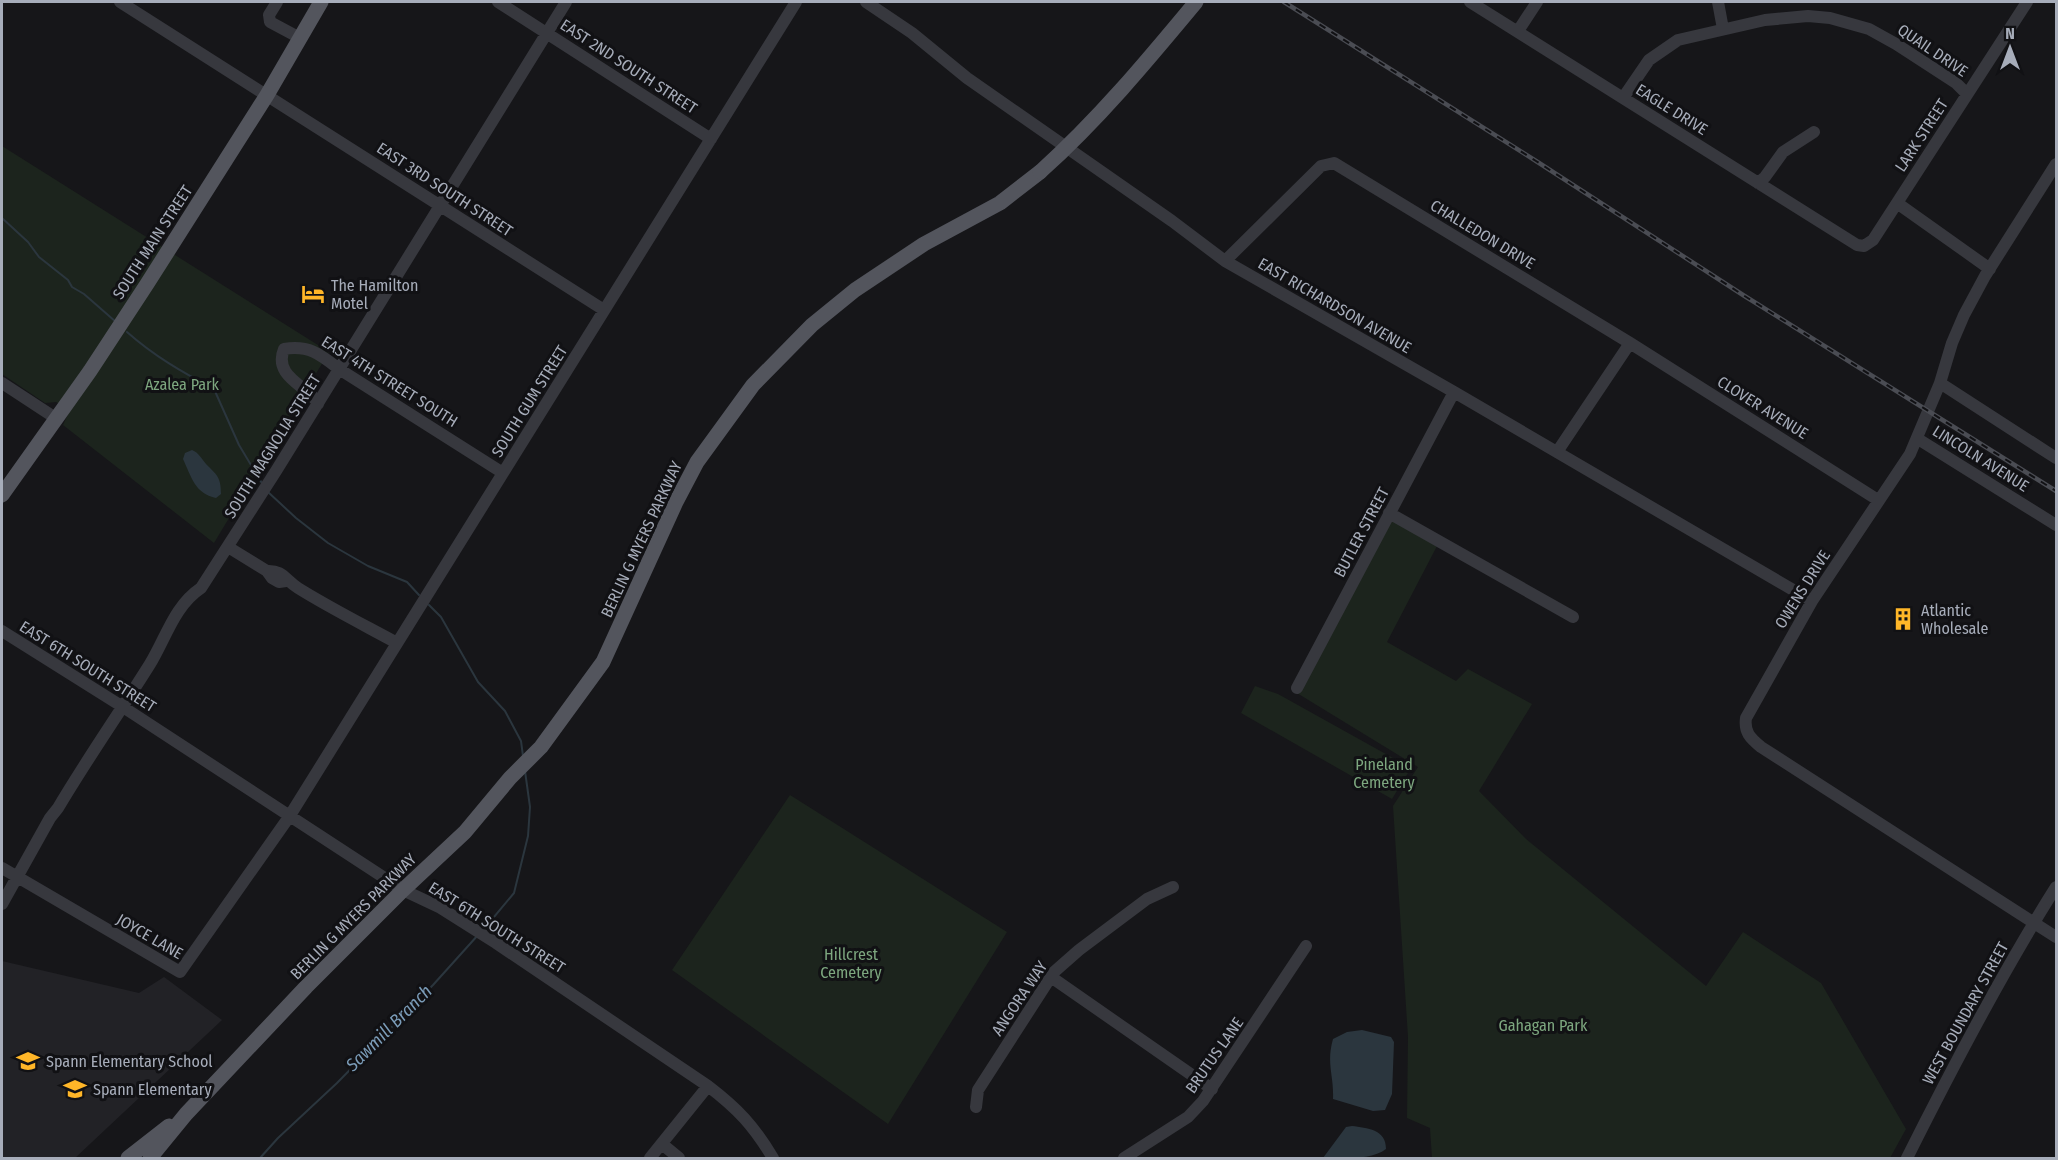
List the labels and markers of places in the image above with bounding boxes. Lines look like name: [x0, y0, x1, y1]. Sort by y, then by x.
place label: The Hamilton Motel: [331, 276, 418, 313]
hotel icon: The Hamilton Motel: [300, 281, 326, 307]
place label: Atlantic Wholesale: [1921, 601, 1988, 638]
building icon: Atlantic Wholesale: [1890, 606, 1916, 632]
school or university icon: Spann Elementary School: [15, 1048, 41, 1074]
place label: Spann Elementary School: [46, 1052, 213, 1071]
school or university icon: Spann Elementary: [62, 1076, 88, 1102]
place label: Spann Elementary: [93, 1080, 212, 1099]

